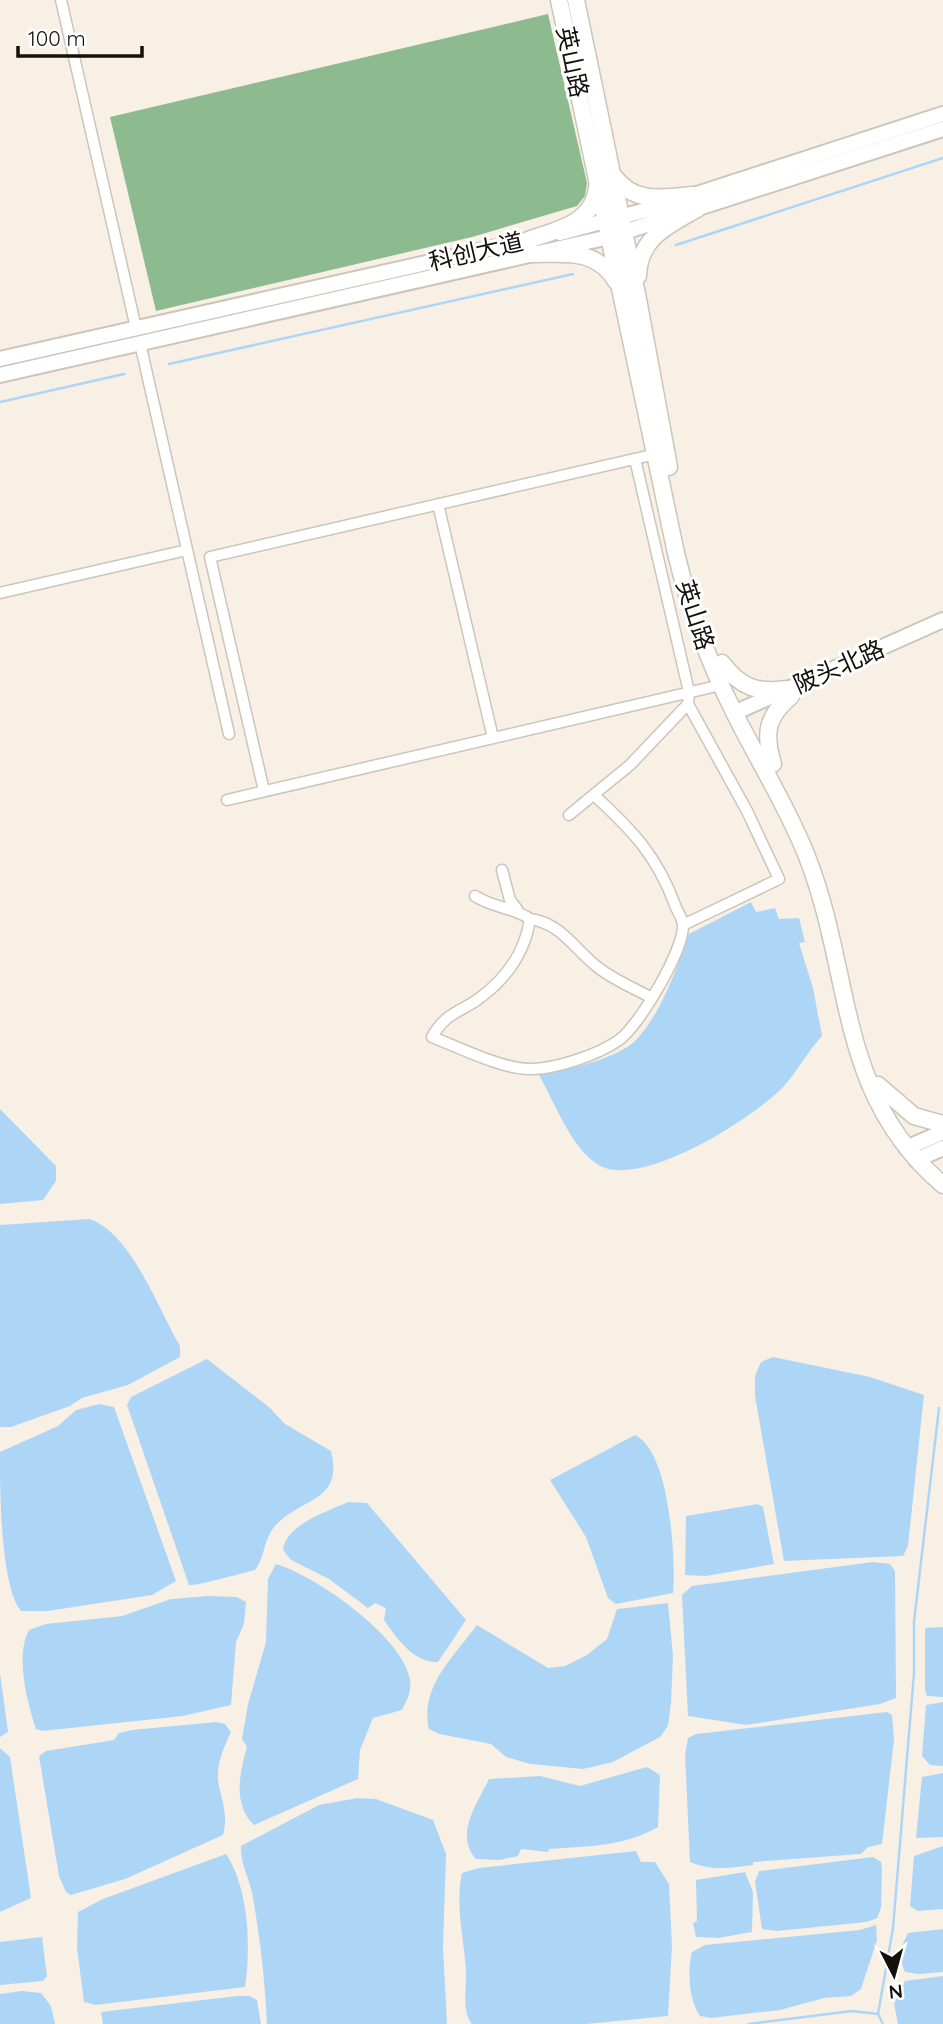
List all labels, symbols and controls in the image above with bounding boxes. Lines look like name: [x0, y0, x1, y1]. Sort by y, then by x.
scale bar: [18, 14, 142, 58]
street label: 英山路: [551, 23, 595, 100]
text: 100 m: [28, 25, 86, 51]
street label: 科创大道: [426, 226, 526, 276]
street label: 英山路: [671, 576, 721, 654]
street label: 陂头北路: [789, 633, 889, 699]
north arrow: [859, 1940, 929, 2010]
text: N: [888, 1979, 904, 2005]

